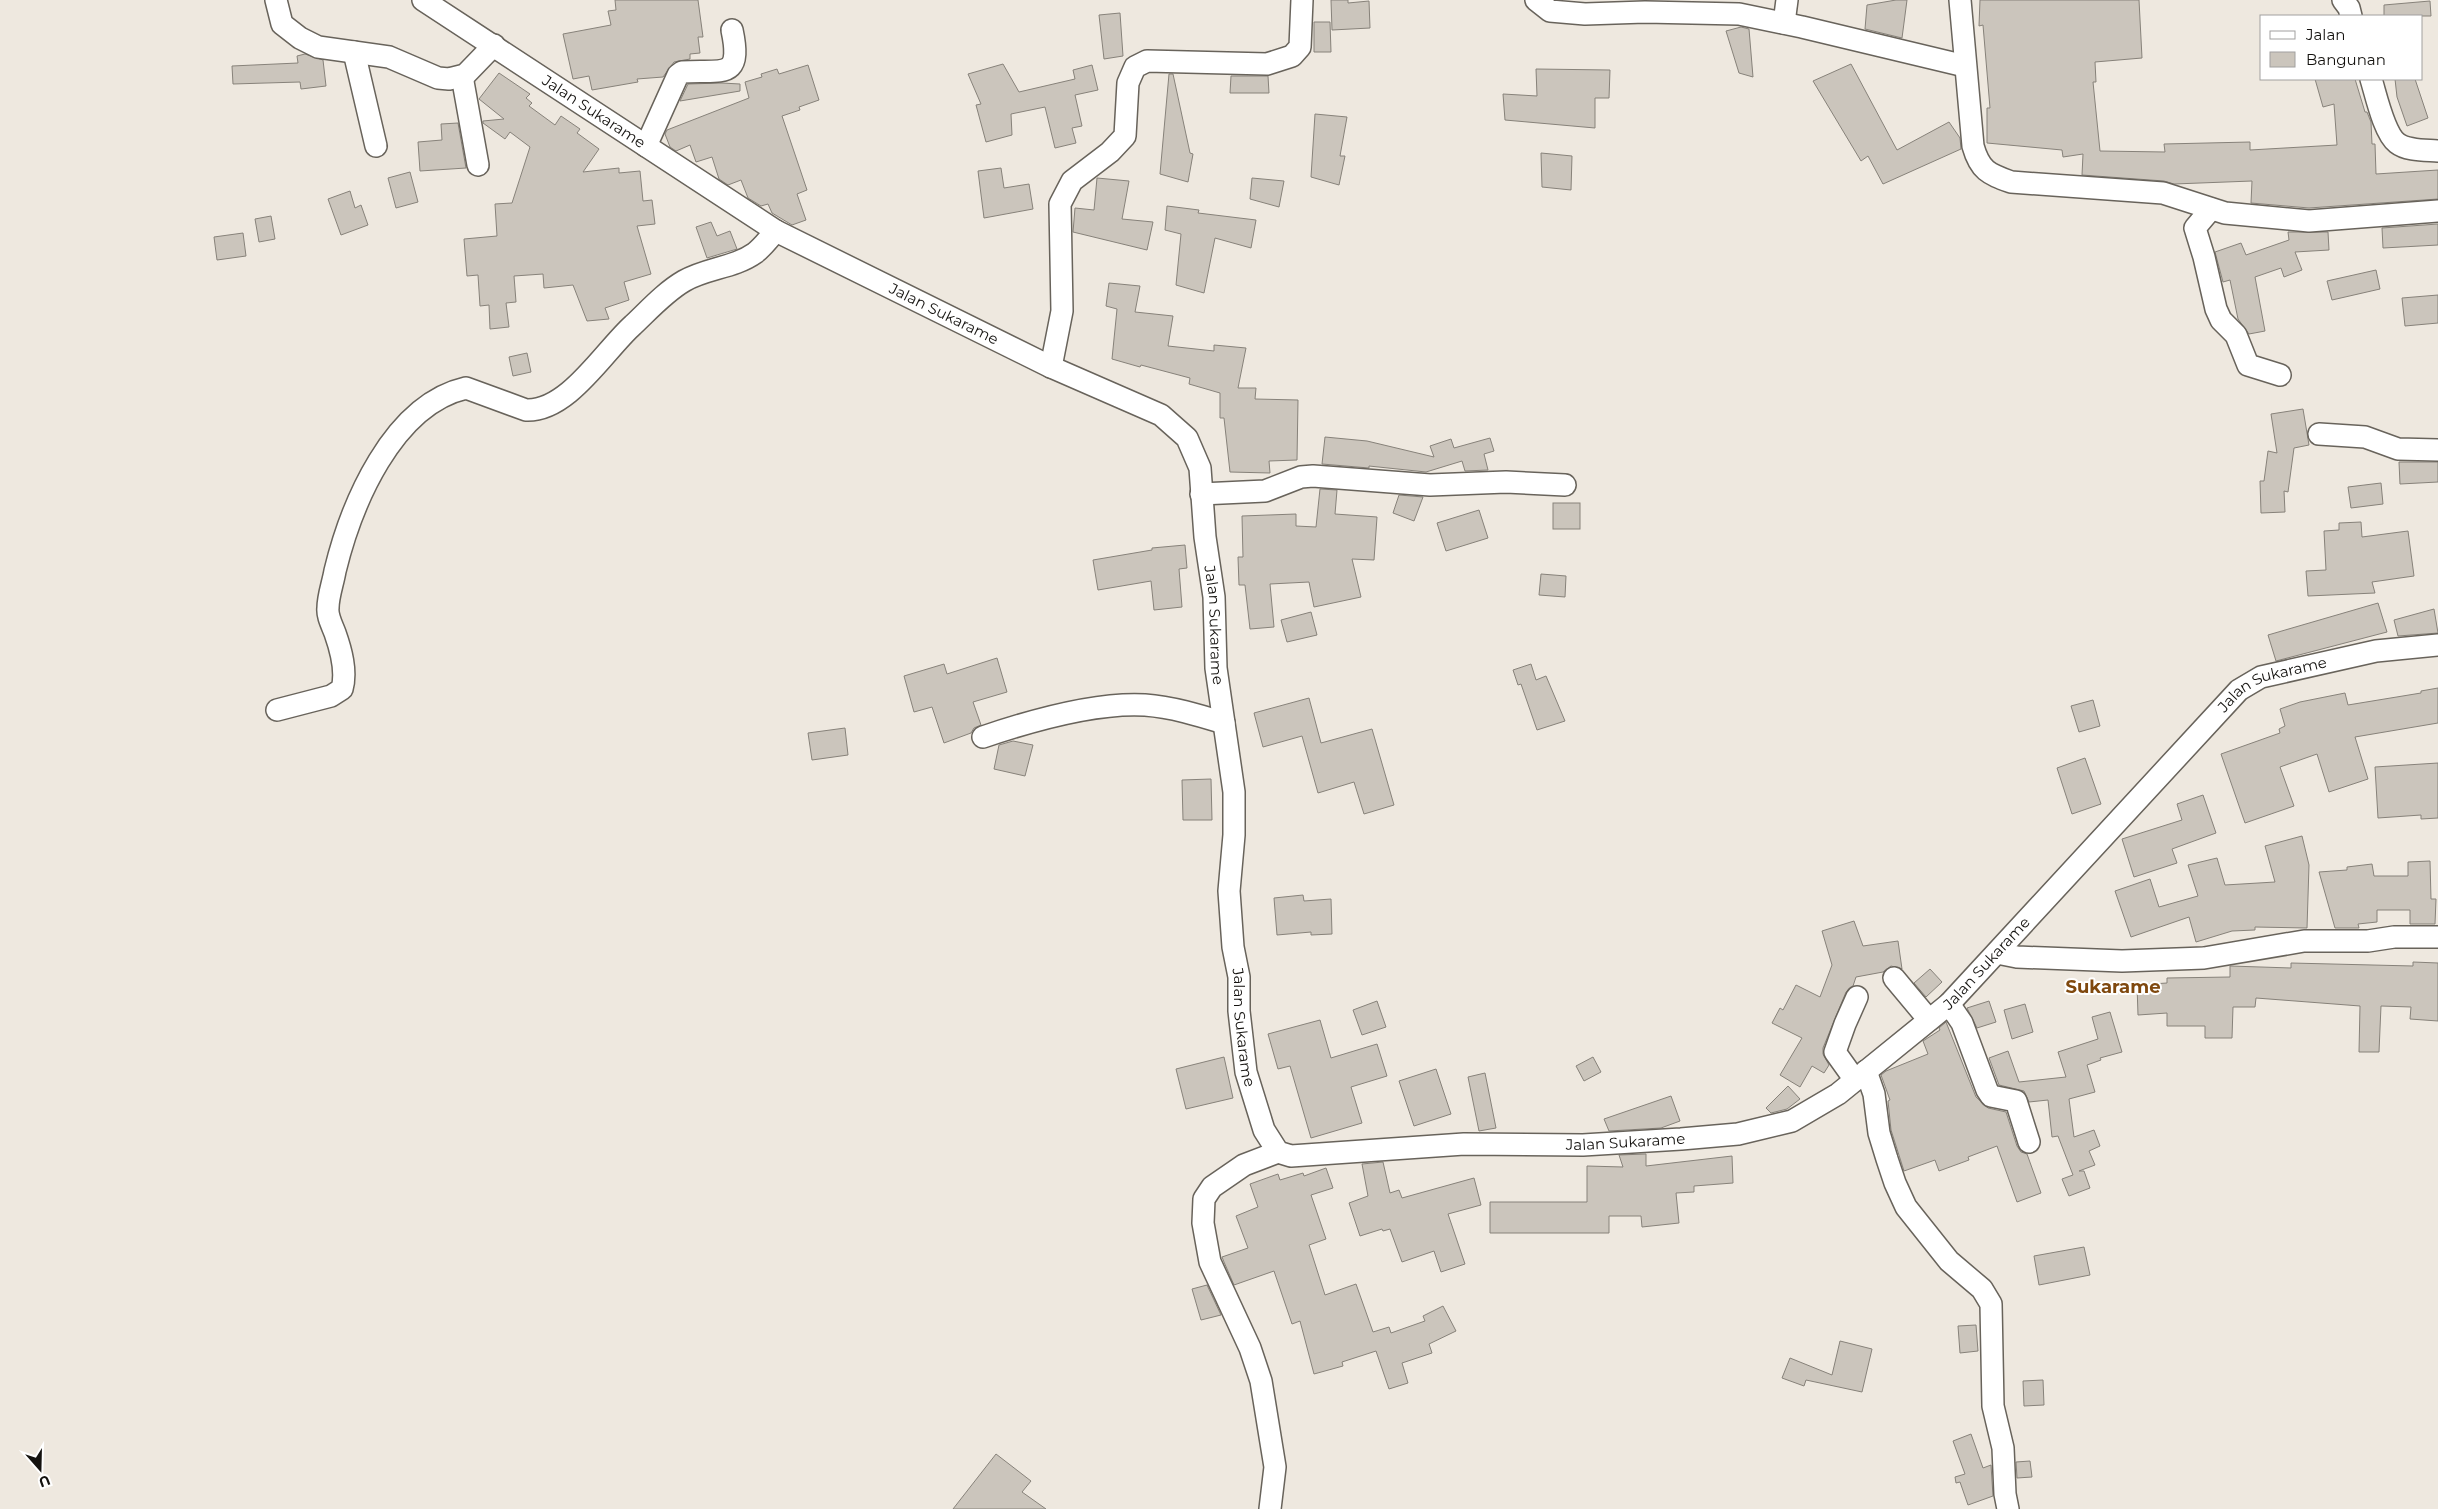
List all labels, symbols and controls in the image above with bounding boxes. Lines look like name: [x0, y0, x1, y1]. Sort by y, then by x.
legend: [2260, 15, 2423, 80]
text: Jalan: [2305, 25, 2345, 44]
text: Bangunan: [2306, 50, 2386, 69]
street label: Jalan Sukarame: [538, 70, 649, 152]
street label: Jalan Sukarame: [885, 278, 1002, 349]
street label: Jalan Sukarame: [1200, 563, 1228, 686]
street label: Jalan Sukarame: [2213, 652, 2329, 717]
street label: Jalan Sukarame: [1938, 913, 2034, 1014]
street label: Jalan Sukarame: [1228, 965, 1260, 1089]
district label: Sukarame: [2065, 976, 2161, 998]
street label: Jalan Sukarame: [1565, 1129, 1686, 1154]
north arrow: [15, 1444, 65, 1494]
text: U: [36, 1471, 53, 1492]

